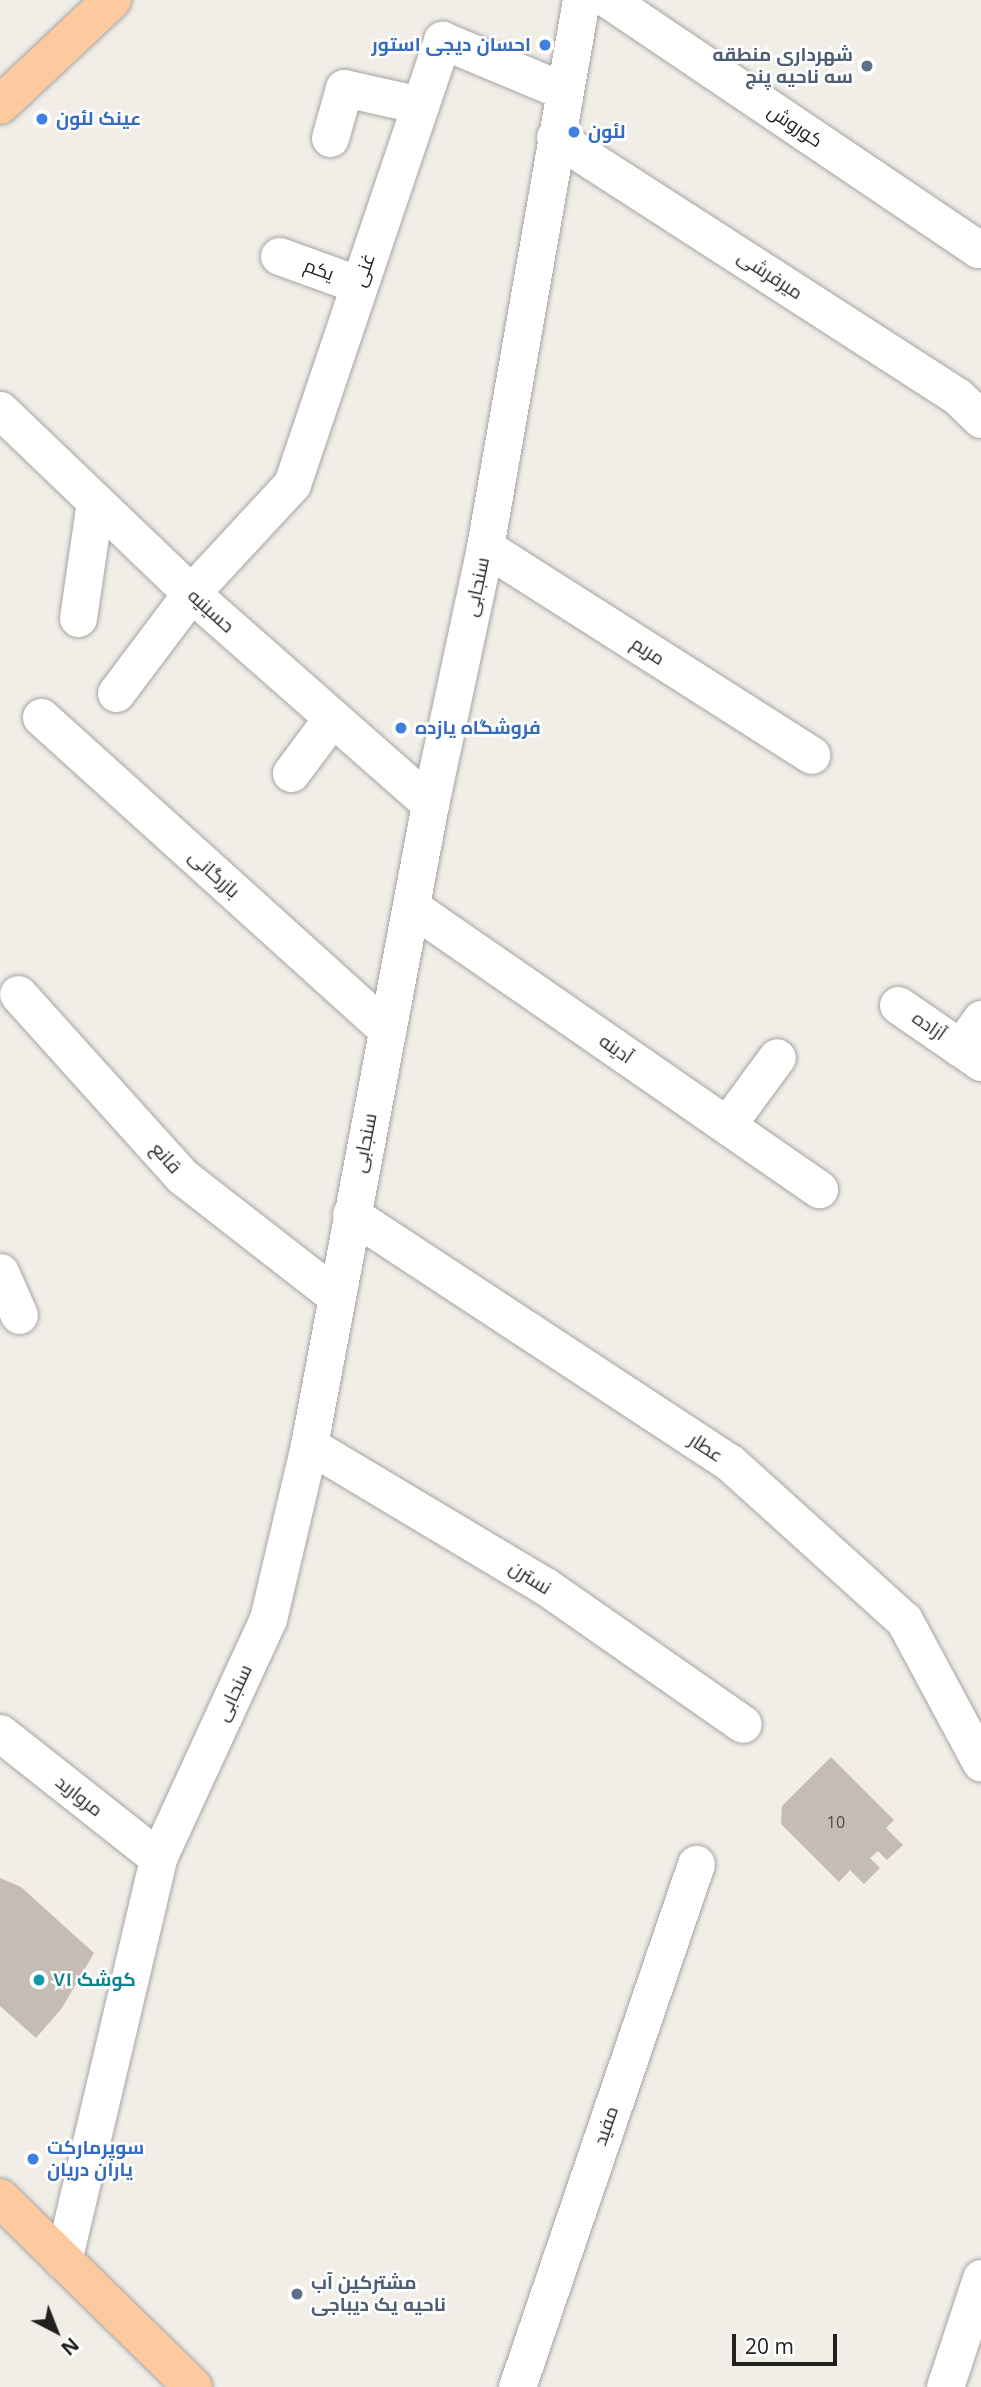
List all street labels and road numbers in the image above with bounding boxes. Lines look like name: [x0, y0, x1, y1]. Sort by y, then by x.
street label: کوروش: [763, 99, 827, 153]
street label: میرفرشی: [733, 245, 807, 305]
street label: غنی: [348, 250, 380, 290]
street label: یکم: [301, 254, 337, 286]
street label: سنجابی: [460, 555, 494, 619]
street label: حسینیه: [183, 584, 239, 638]
street label: مریم: [627, 632, 669, 670]
street label: بازرگانی: [184, 845, 244, 903]
street label: آزاده: [908, 1006, 950, 1046]
street label: آدینه: [595, 1029, 637, 1069]
street label: سنجابی: [348, 1111, 382, 1175]
street label: قانع: [146, 1138, 186, 1178]
street label: عطار: [685, 1429, 727, 1467]
street label: نسترن: [505, 1556, 555, 1600]
street label: سنجابی: [211, 1661, 257, 1725]
street label: مروارید: [51, 1771, 107, 1821]
street label: مفید: [589, 2103, 623, 2149]

